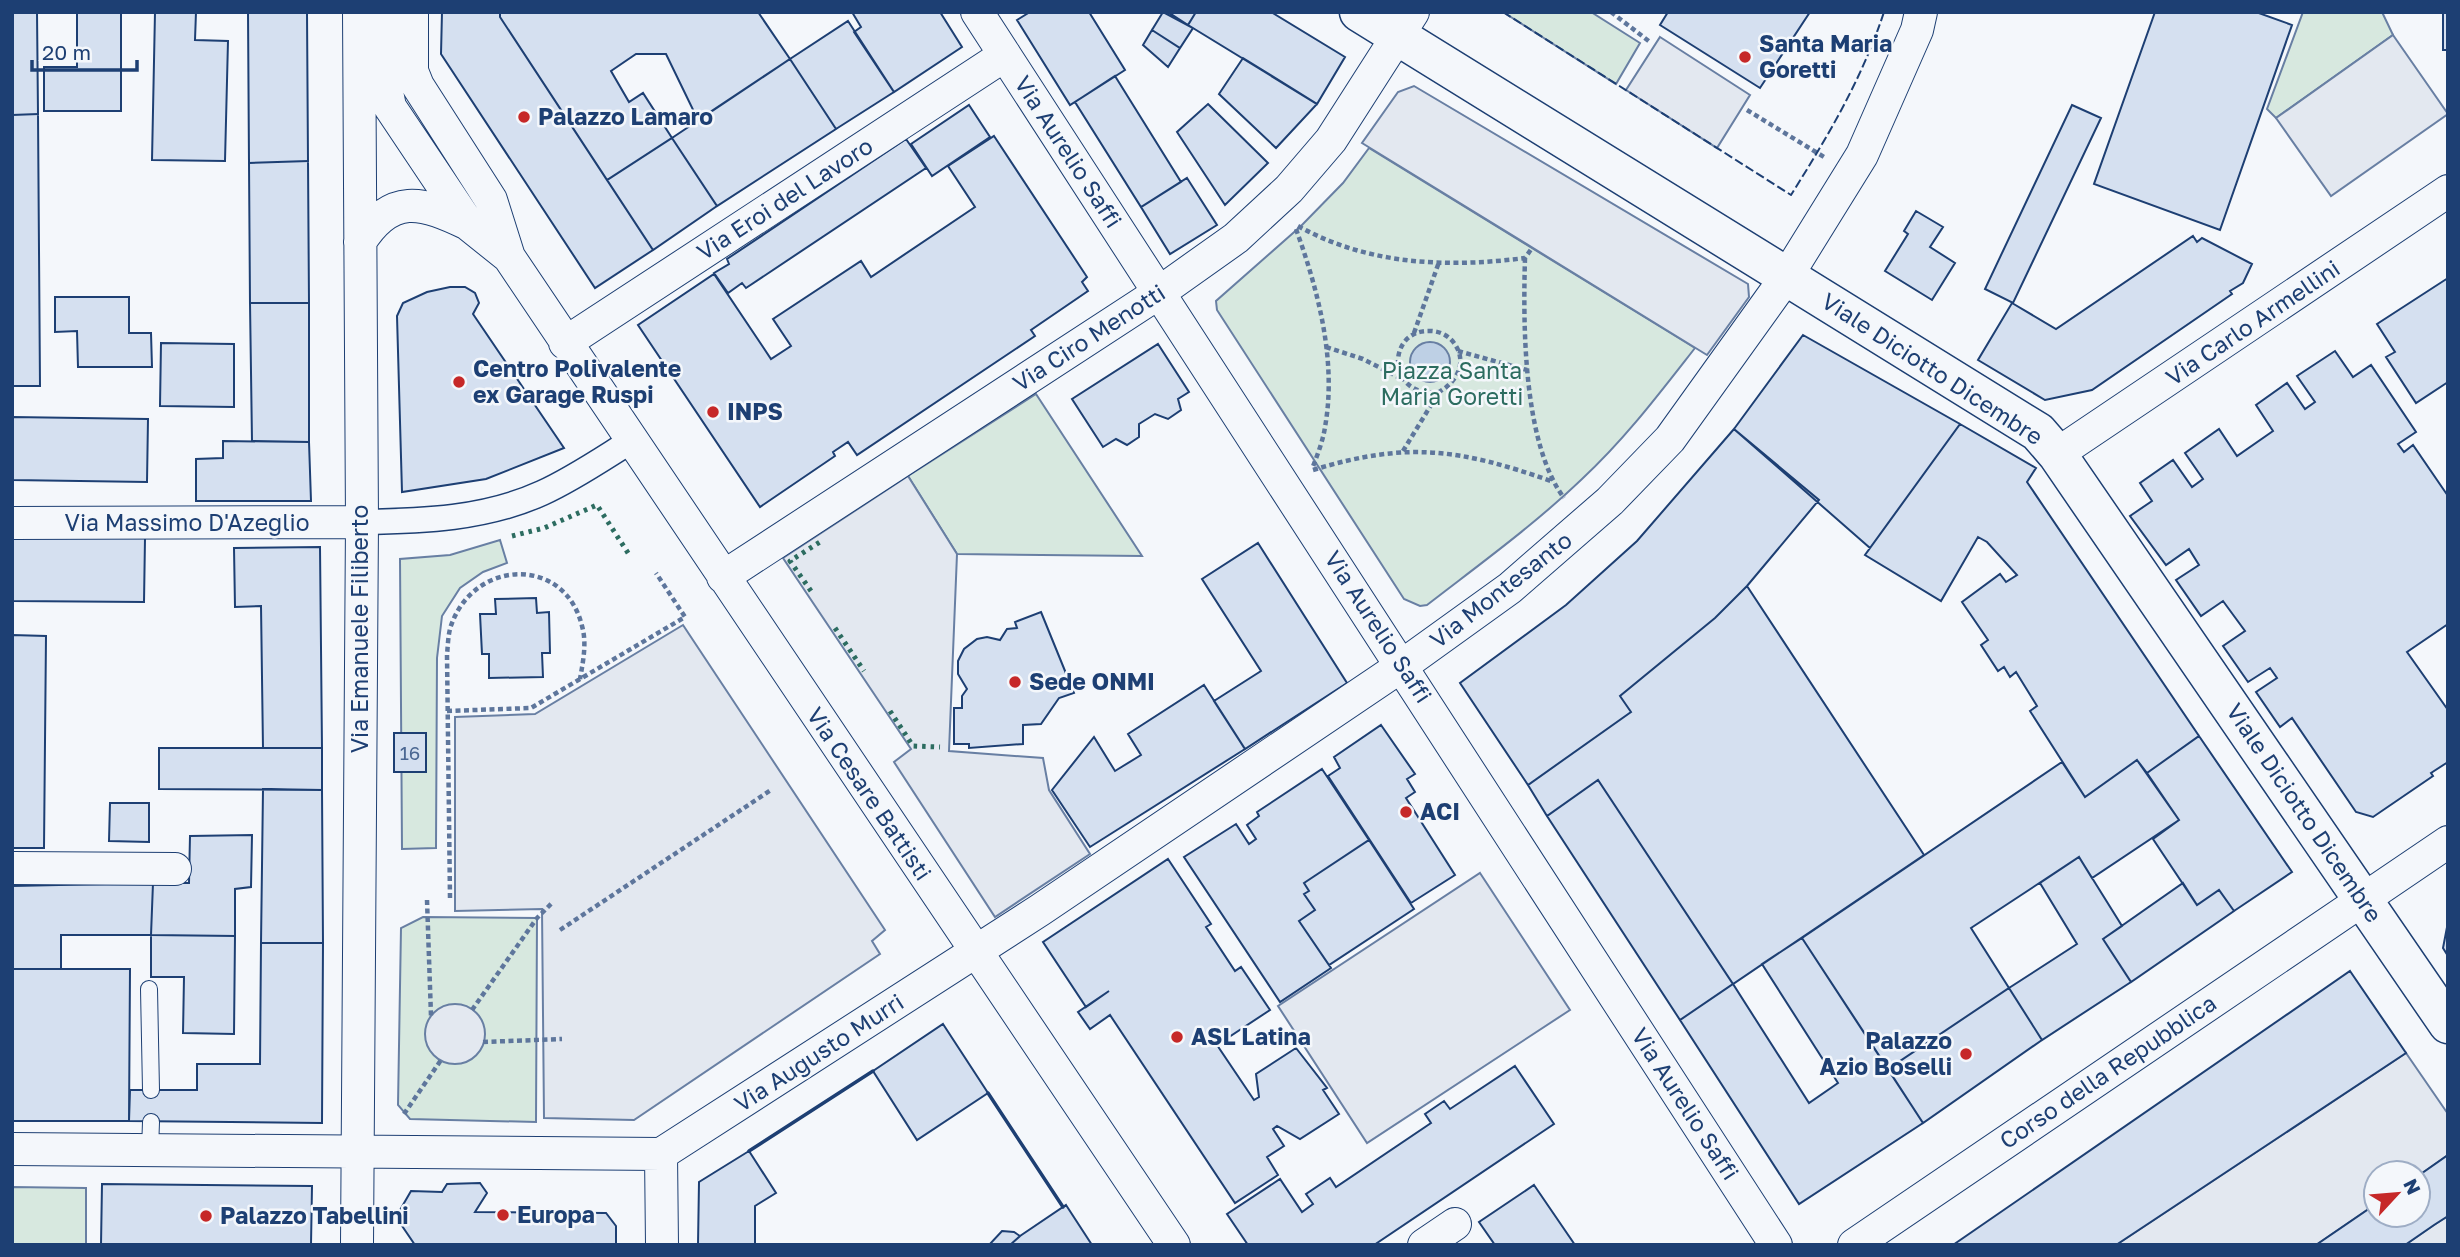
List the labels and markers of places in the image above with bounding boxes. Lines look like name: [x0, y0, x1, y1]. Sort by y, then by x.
place label: Santa Maria Goretti: [1759, 29, 1892, 83]
marker: Santa Maria Goretti: [1737, 49, 1753, 65]
place label: Palazzo Lamaro: [538, 102, 713, 130]
marker: Palazzo Lamaro: [516, 109, 532, 125]
place label: Centro Polivalente ex Garage Ruspi: [473, 354, 681, 408]
marker: Centro Polivalente ex Garage Ruspi: [451, 374, 467, 390]
place label: INPS: [727, 397, 783, 425]
marker: INPS: [705, 404, 721, 420]
place label: Sede ONMI: [1029, 667, 1155, 695]
marker: Sede ONMI: [1007, 674, 1023, 690]
place label: ACI: [1420, 797, 1460, 825]
marker: ACI: [1398, 804, 1414, 820]
place label: ASL Latina: [1191, 1022, 1311, 1050]
place label: Palazzo Azio Boselli: [1819, 1026, 1952, 1080]
marker: ASL Latina: [1169, 1029, 1185, 1045]
marker: Palazzo Azio Boselli: [1958, 1046, 1974, 1062]
place label: Europa: [517, 1200, 595, 1228]
place label: Palazzo Tabellini: [220, 1201, 409, 1229]
marker: Europa: [495, 1207, 511, 1223]
marker: Palazzo Tabellini: [198, 1208, 214, 1224]

